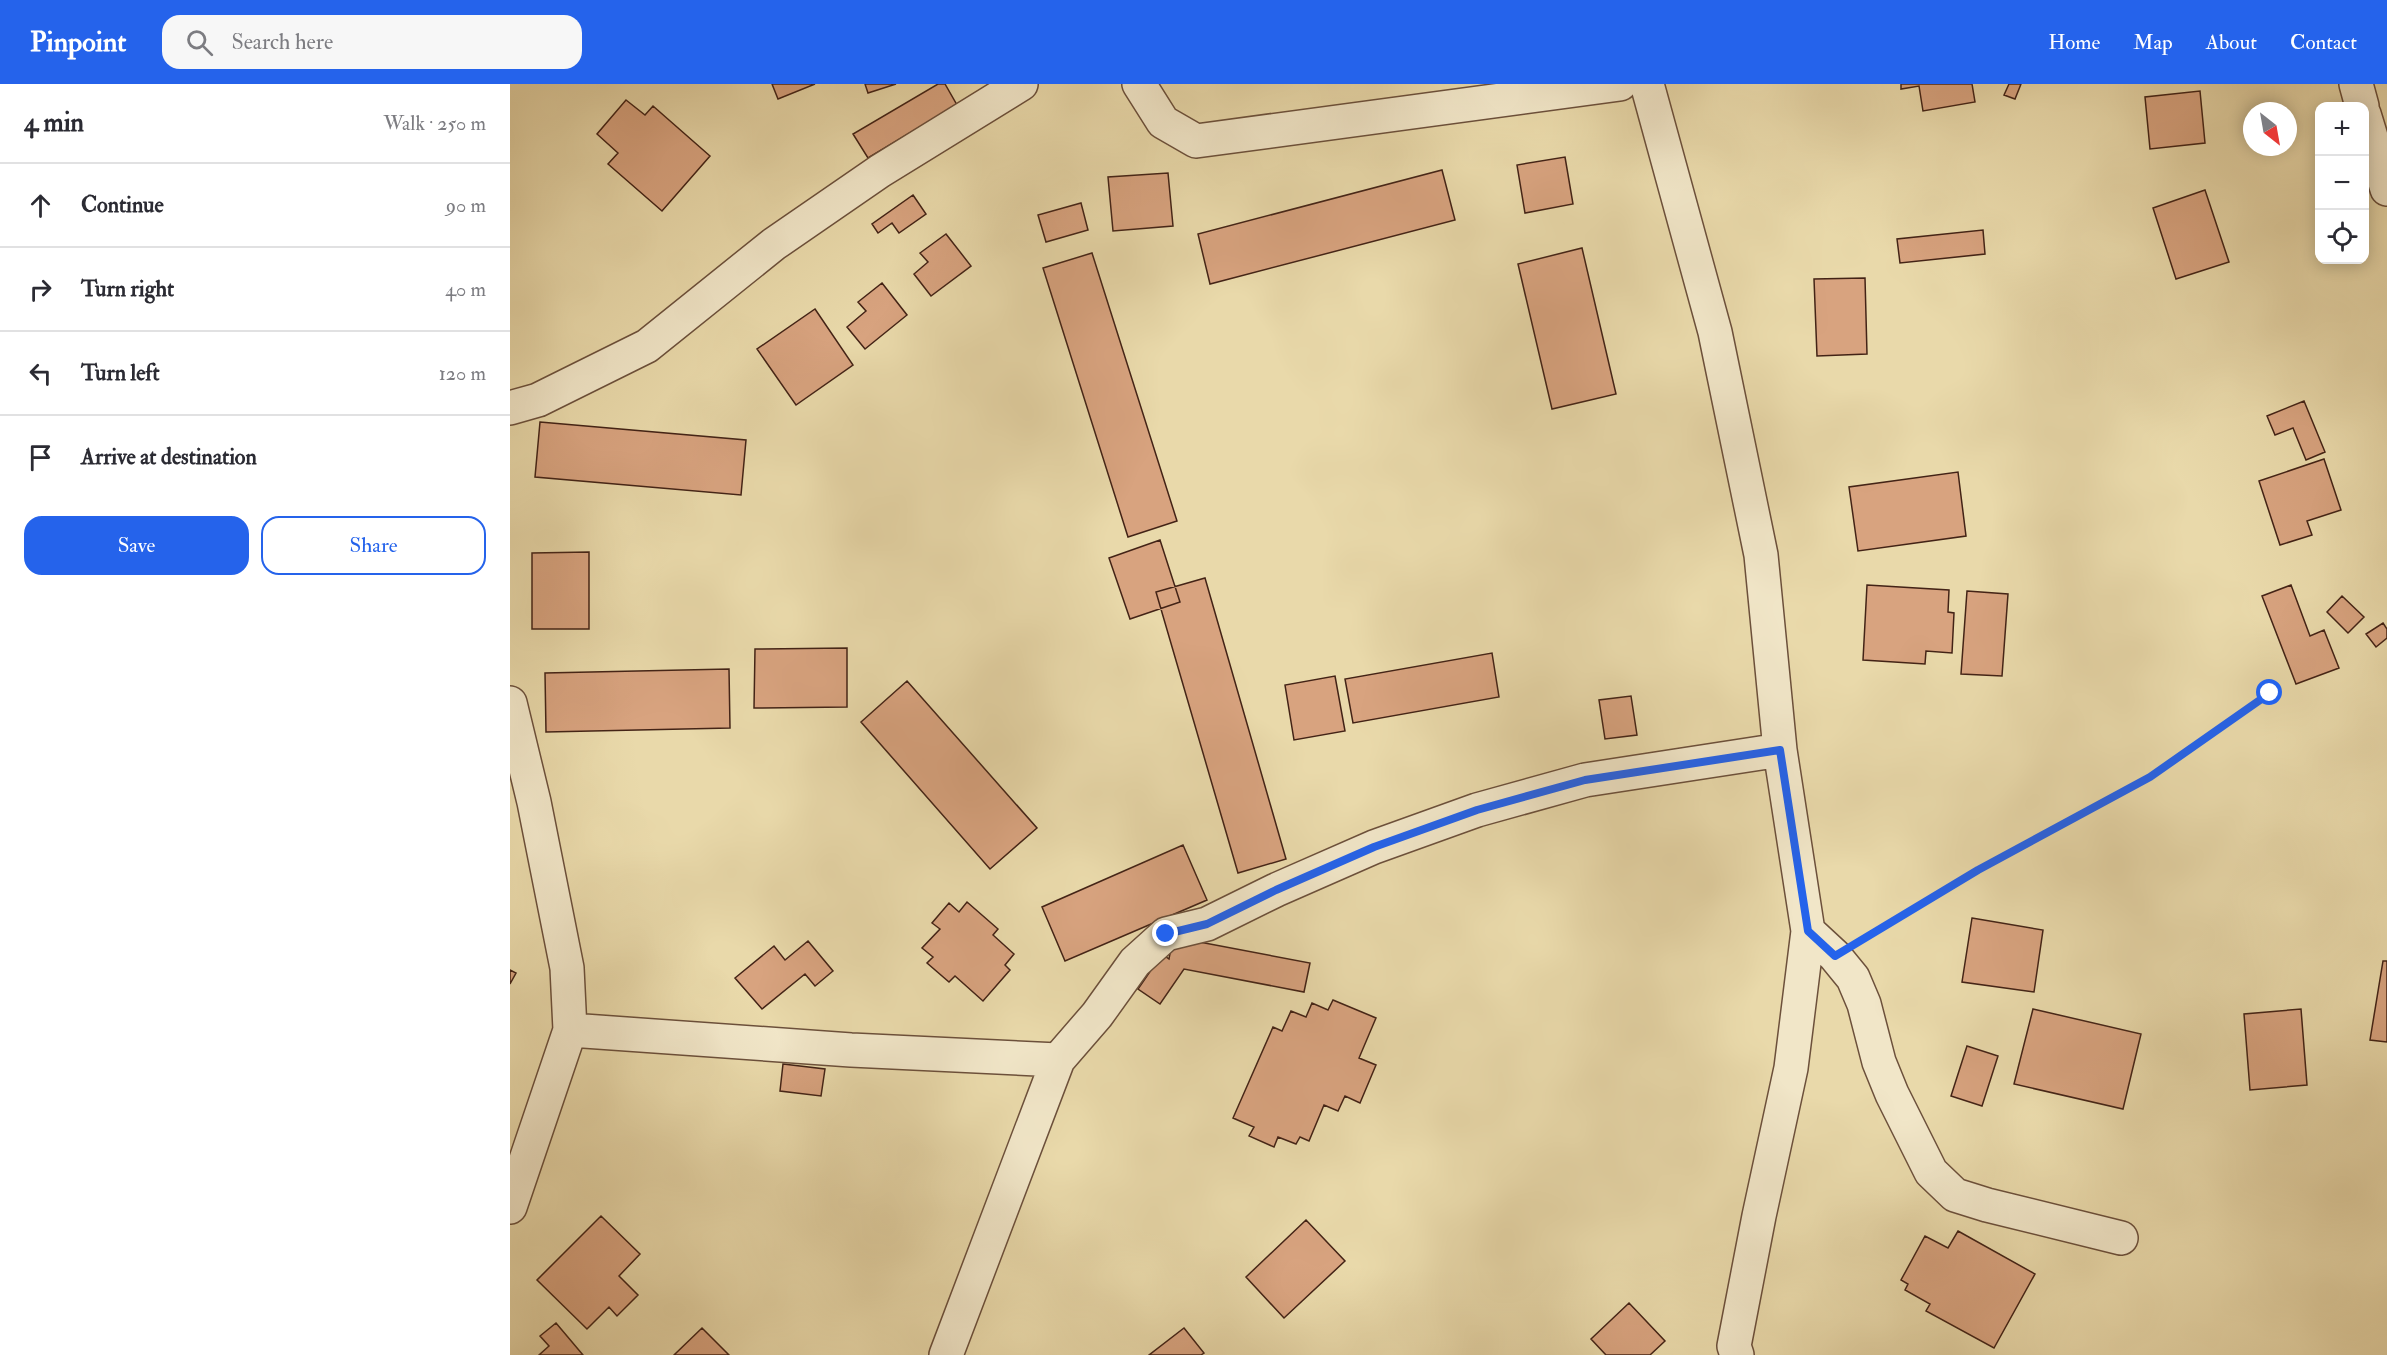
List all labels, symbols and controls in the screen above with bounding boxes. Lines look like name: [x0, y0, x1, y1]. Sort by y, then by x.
search box: [162, 15, 582, 69]
text: Pinpoint: [30, 25, 126, 60]
icon: search: [183, 26, 216, 59]
text: Search here: [231, 28, 333, 56]
text: Home: [2048, 29, 2100, 56]
text: Map: [2133, 29, 2173, 56]
text: About: [2206, 29, 2257, 56]
text: Contact: [2290, 29, 2357, 56]
north arrow: [2243, 102, 2297, 156]
map controls: [2315, 102, 2369, 264]
button: +: [2315, 102, 2369, 156]
text: 4 min: [24, 107, 84, 139]
text: Walk · 250 m: [383, 111, 486, 136]
button: −: [2315, 156, 2369, 210]
icon: ahead: [24, 189, 57, 222]
text: Continue: [81, 191, 164, 219]
text: 90 m: [446, 193, 486, 218]
button: locate: [2315, 210, 2369, 264]
icon: right: [24, 273, 57, 306]
text: Turn right: [81, 275, 174, 303]
text: 40 m: [445, 277, 486, 302]
icon: left: [24, 357, 57, 390]
text: Turn left: [81, 359, 160, 387]
text: 120 m: [439, 361, 486, 386]
icon: arrive: [24, 441, 57, 474]
text: Arrive at destination: [81, 443, 257, 471]
button: Save: [24, 516, 249, 575]
button: Share: [261, 516, 486, 575]
route start: [2256, 679, 2282, 705]
route end: [1152, 920, 1178, 946]

